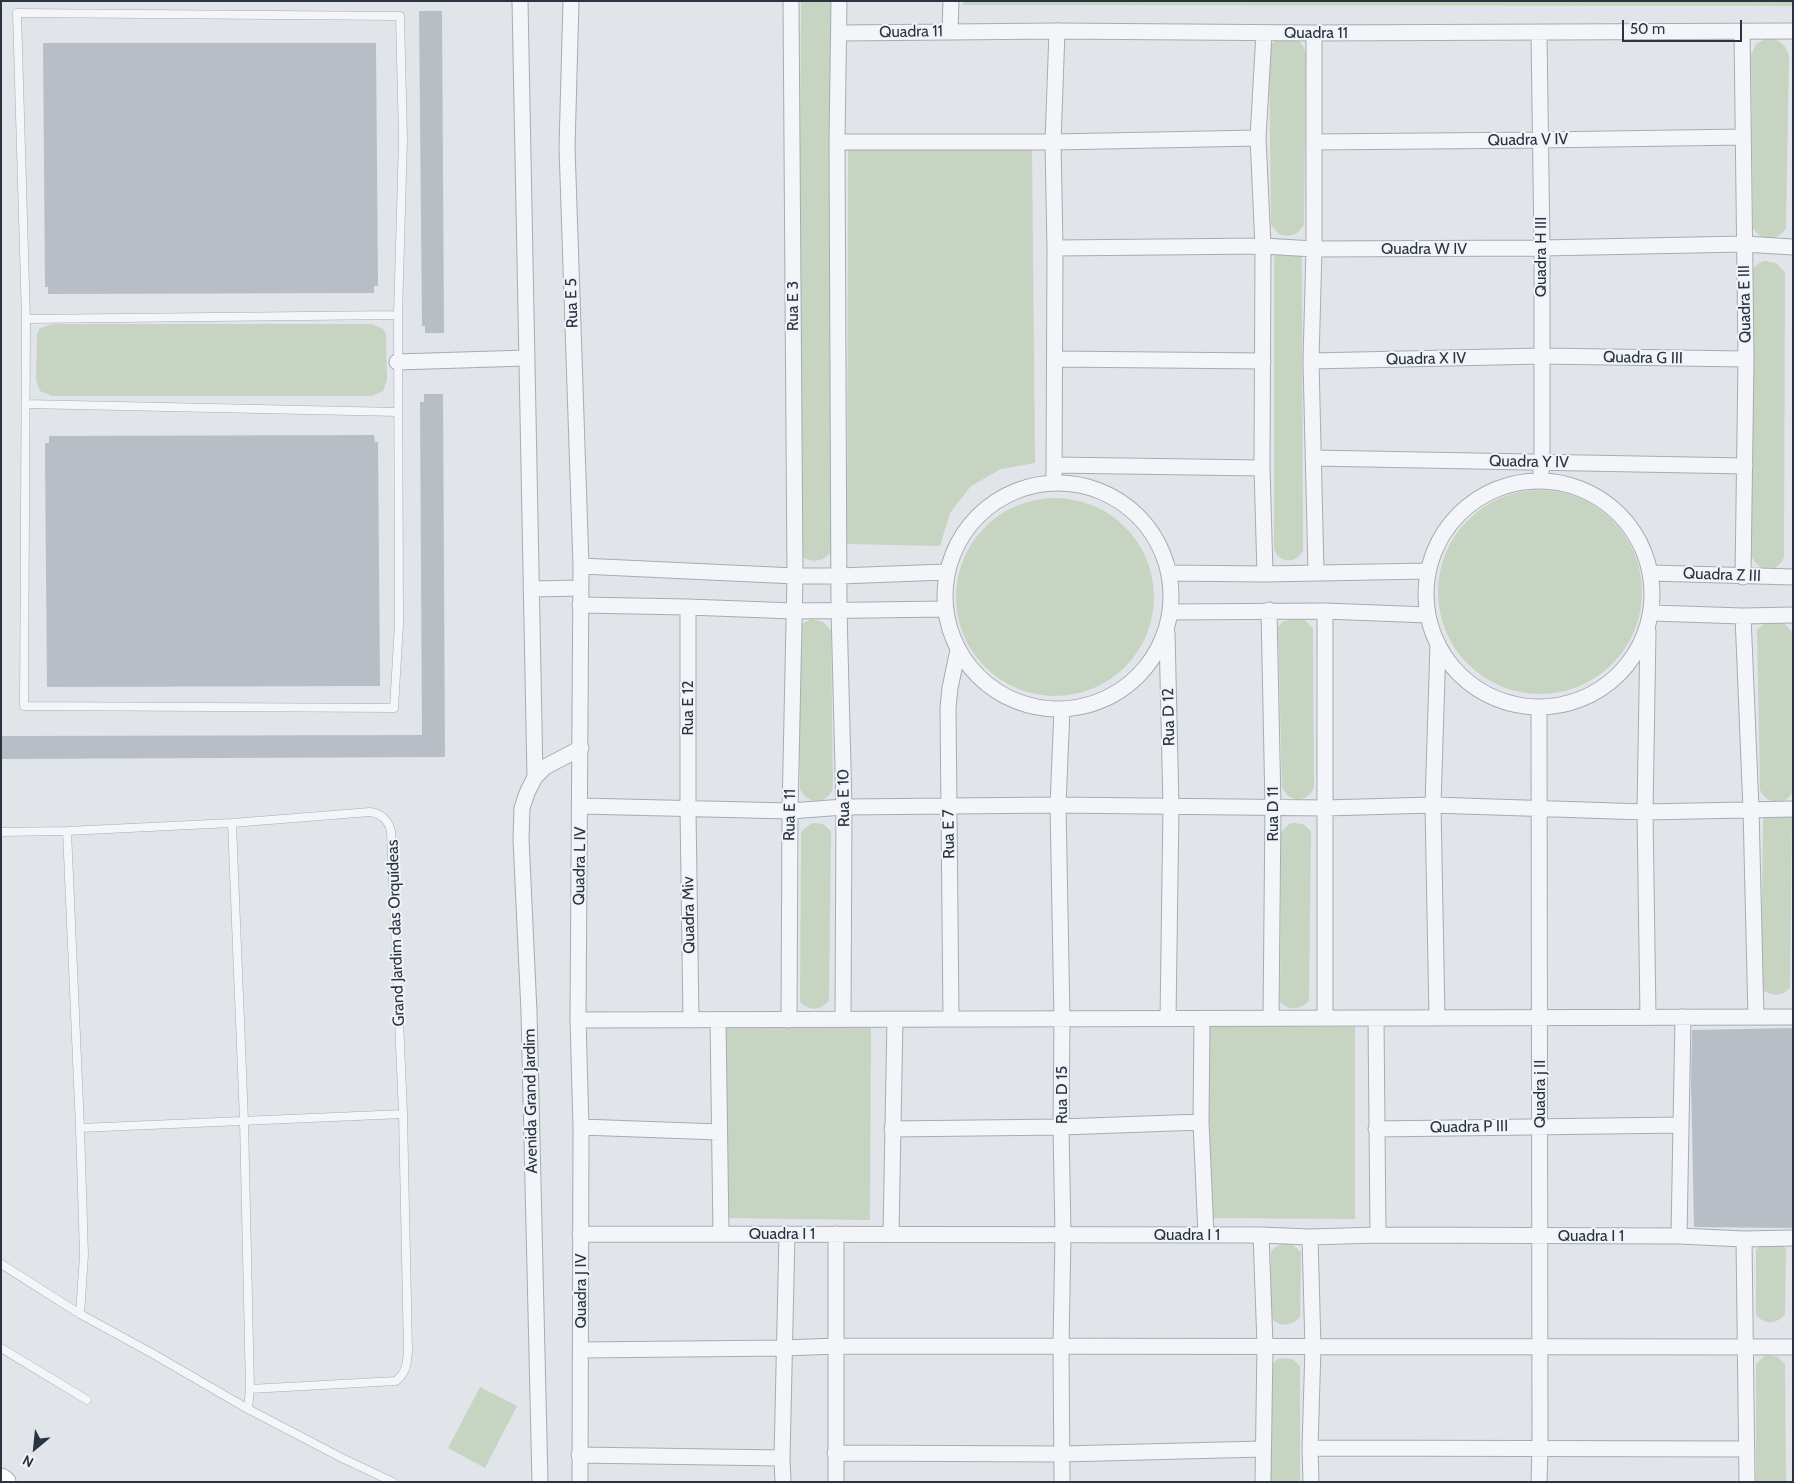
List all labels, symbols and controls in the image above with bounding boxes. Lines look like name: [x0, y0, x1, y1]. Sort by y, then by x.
scale bar: [1624, 10, 1744, 42]
text: 50 m: [1630, 20, 1665, 38]
street label: Quadra 11: [879, 22, 943, 42]
street label: Quadra 11: [1284, 23, 1348, 43]
street label: Quadra V IV: [1488, 130, 1568, 150]
street label: Quadra H III: [1531, 217, 1551, 297]
street label: Quadra W IV: [1381, 239, 1467, 259]
street label: Quadra E III: [1735, 265, 1755, 343]
street label: Rua E 5: [562, 278, 582, 328]
street label: Rua E 3: [783, 281, 803, 331]
street label: Quadra G III: [1603, 348, 1683, 368]
street label: Quadra X IV: [1386, 349, 1466, 369]
street label: Quadra Y IV: [1489, 452, 1569, 472]
street label: Quadra Z III: [1683, 564, 1761, 586]
street label: Rua E 12: [678, 680, 698, 736]
street label: Rua D 12: [1159, 688, 1179, 746]
street label: Rua E 10: [834, 769, 854, 827]
street label: Rua D 11: [1263, 787, 1283, 841]
street label: Rua E 11: [780, 789, 800, 841]
street label: Rua E 7: [939, 809, 959, 859]
street label: Quadra L IV: [570, 826, 590, 906]
street label: Grand Jardim das Orquídeas: [383, 839, 409, 1027]
street label: Quadra Miv: [679, 876, 699, 954]
street label: Avenida Grand Jardim: [520, 1028, 542, 1174]
street label: Quadra j II: [1530, 1060, 1550, 1128]
street label: Rua D 15: [1052, 1066, 1072, 1124]
street label: Quadra P III: [1430, 1117, 1508, 1137]
street label: Quadra I 1: [749, 1224, 815, 1244]
street label: Quadra I 1: [1154, 1225, 1220, 1245]
street label: Quadra I 1: [1558, 1226, 1624, 1246]
street label: Quadra J IV: [571, 1254, 591, 1328]
north arrow: [10, 1423, 60, 1473]
text: N: [19, 1451, 37, 1472]

